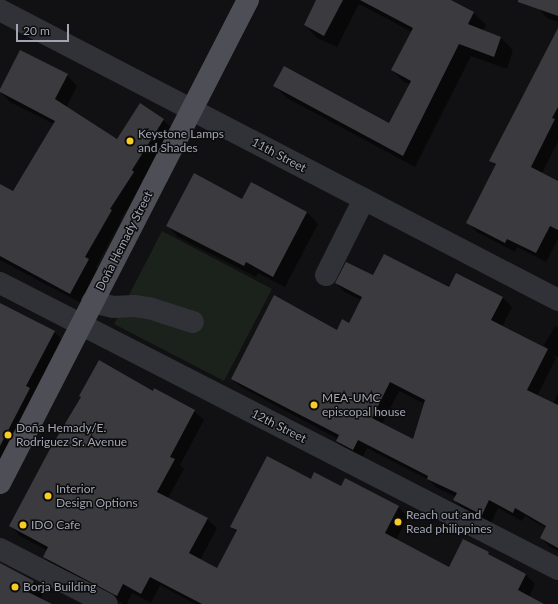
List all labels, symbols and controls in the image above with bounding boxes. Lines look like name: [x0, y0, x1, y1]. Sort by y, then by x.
scale bar: [18, 16, 71, 42]
text: 20 m: [23, 23, 50, 38]
place label: Keystone Lamps and Shades: [138, 127, 224, 155]
street label: 11th Street: [249, 135, 309, 175]
marker: Keystone Lamps and Shades: [125, 136, 135, 146]
street label: Doña Hemady Street: [93, 189, 155, 293]
place label: MEA-UMC episcopal house: [322, 391, 406, 419]
marker: MEA-UMC episcopal house: [309, 400, 319, 410]
street label: 12th Street: [249, 406, 309, 446]
place label: Doña Hemady/E. Rodriguez Sr. Avenue: [16, 421, 128, 449]
marker: Doña Hemady/E. Rodriguez Sr. Avenue: [3, 430, 13, 440]
place label: Interior Design Options: [56, 482, 138, 510]
marker: Interior Design Options: [43, 491, 53, 501]
place label: Reach out and Read philippines: [406, 508, 492, 536]
marker: Reach out and Read philippines: [393, 517, 403, 527]
place label: IDO Cafe: [31, 518, 80, 532]
marker: IDO Cafe: [18, 520, 28, 530]
place label: Borja Building: [23, 580, 96, 594]
marker: Borja Building: [10, 582, 20, 592]

